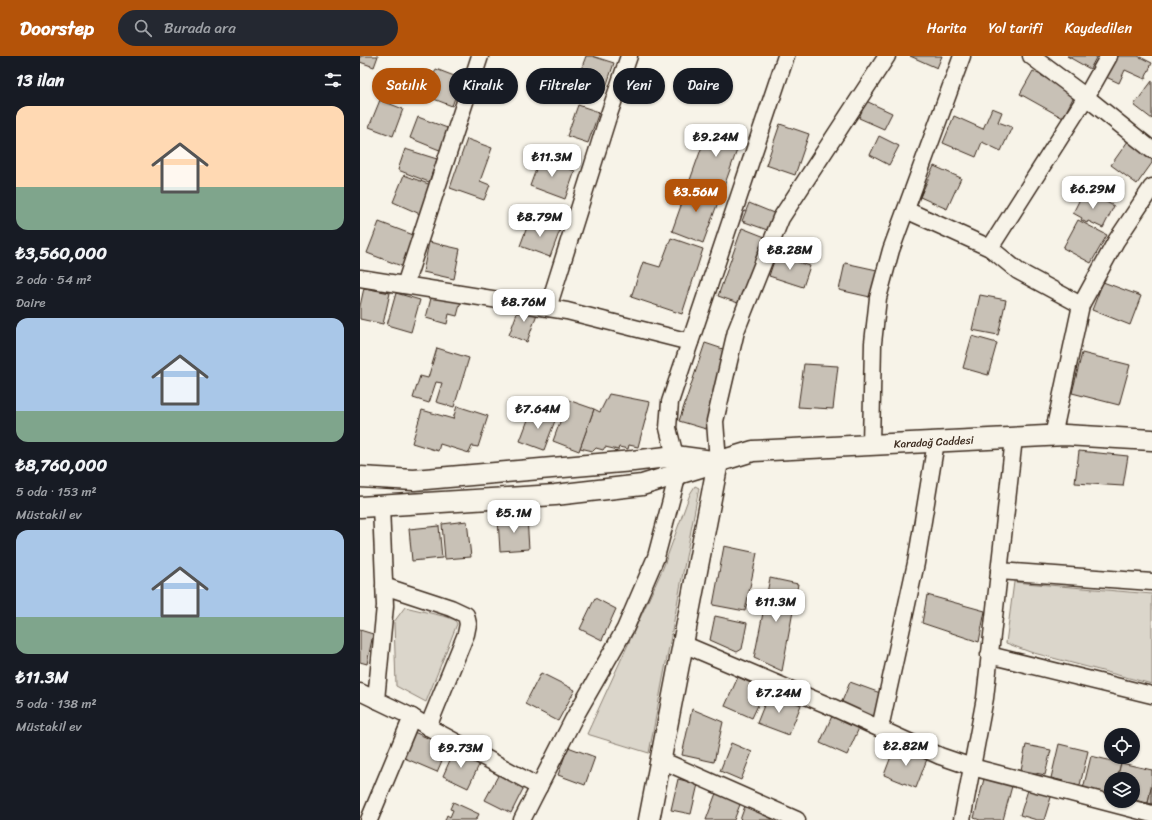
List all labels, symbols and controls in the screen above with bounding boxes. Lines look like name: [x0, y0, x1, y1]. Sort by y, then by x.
search box: [118, 10, 398, 46]
text: Doorstep: [20, 12, 94, 45]
text: Burada ara: [164, 15, 236, 41]
text: Harita: [927, 16, 967, 41]
text: Yol tarifi: [989, 16, 1043, 41]
text: Kaydedilen: [1065, 16, 1132, 41]
icon: search: [132, 17, 154, 39]
text: 13 ilan: [16, 65, 64, 95]
chip: Satılık: [372, 68, 441, 104]
chip: Kiralık: [449, 68, 518, 104]
chip: Filtreler: [526, 68, 605, 104]
chip: Yeni: [613, 68, 665, 104]
chip: Daire: [673, 68, 733, 104]
icon: filters: [322, 69, 344, 91]
pin: ₺9.24M: [683, 124, 749, 158]
text: ₺9.24M: [693, 125, 739, 148]
icon: home: [144, 132, 216, 204]
pin: ₺11.3M: [519, 144, 585, 178]
text: ₺11.3M: [532, 145, 572, 168]
pin: ₺6.29M: [1060, 176, 1126, 210]
text: ₺6.29M: [1071, 177, 1115, 200]
pin: ₺3.56M: [663, 179, 729, 213]
text: ₺3.56M: [674, 180, 718, 203]
pin: ₺8.79M: [507, 204, 573, 238]
text: ₺8.79M: [518, 205, 562, 228]
pin: ₺8.28M: [757, 237, 823, 271]
text: ₺3,560,000: [16, 238, 107, 268]
text: ₺8.28M: [768, 238, 812, 261]
text: 2 oda · 54 m²: [16, 268, 92, 291]
pin: ₺8.76M: [491, 289, 557, 323]
text: ₺8.76M: [502, 290, 546, 313]
text: Daire: [16, 291, 45, 314]
icon: home: [144, 344, 216, 416]
pin: ₺7.64M: [505, 396, 571, 430]
text: ₺7.64M: [516, 397, 560, 420]
street label: Karadağ Caddesi: [893, 431, 975, 454]
text: ₺8,760,000: [16, 450, 107, 480]
text: 5 oda · 153 m²: [16, 480, 97, 503]
pin: ₺5.1M: [486, 500, 542, 534]
text: ₺5.1M: [496, 501, 532, 524]
text: Müstakil ev: [16, 503, 82, 526]
icon: home: [144, 556, 216, 628]
pin: ₺11.3M: [743, 589, 809, 623]
text: ₺11.3M: [756, 590, 796, 613]
text: ₺11.3M: [16, 662, 68, 692]
pin: ₺7.24M: [746, 680, 812, 714]
text: ₺7.24M: [757, 681, 801, 704]
text: 5 oda · 138 m²: [16, 692, 97, 715]
text: Müstakil ev: [16, 715, 82, 738]
map controls: [1104, 728, 1140, 808]
button: locate: [1104, 728, 1140, 764]
pin: ₺2.82M: [873, 733, 939, 767]
text: ₺2.82M: [884, 734, 928, 757]
pin: ₺9.73M: [428, 735, 494, 769]
text: ₺9.73M: [439, 736, 483, 759]
button: layers: [1104, 772, 1140, 808]

